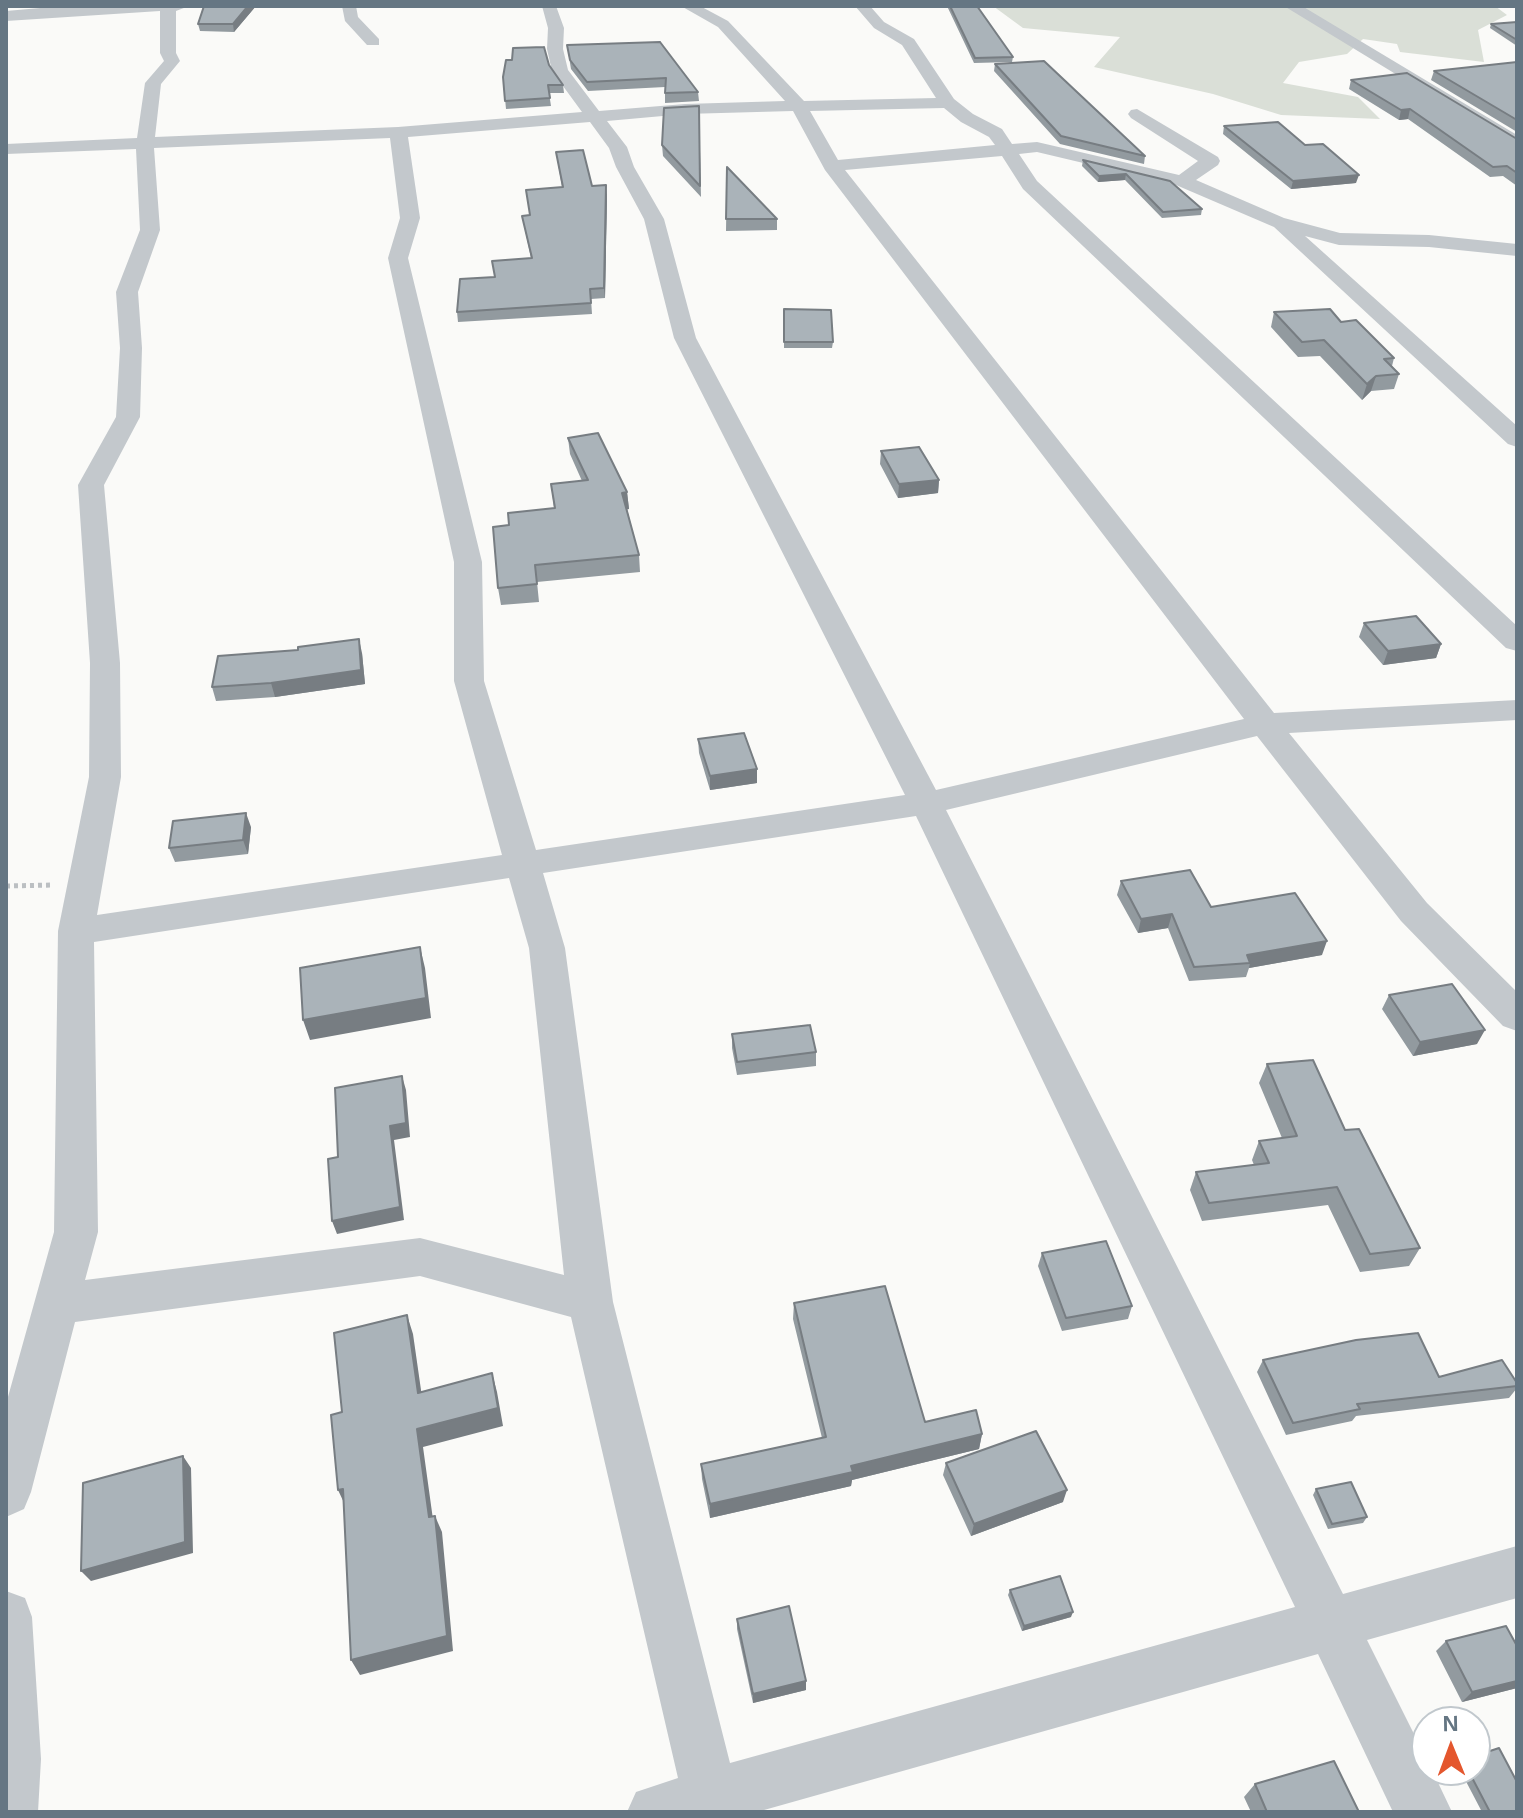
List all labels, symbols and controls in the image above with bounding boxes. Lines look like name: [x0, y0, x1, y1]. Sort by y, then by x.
north arrow: [1411, 1706, 1491, 1786]
text: N: [1442, 1711, 1459, 1736]

